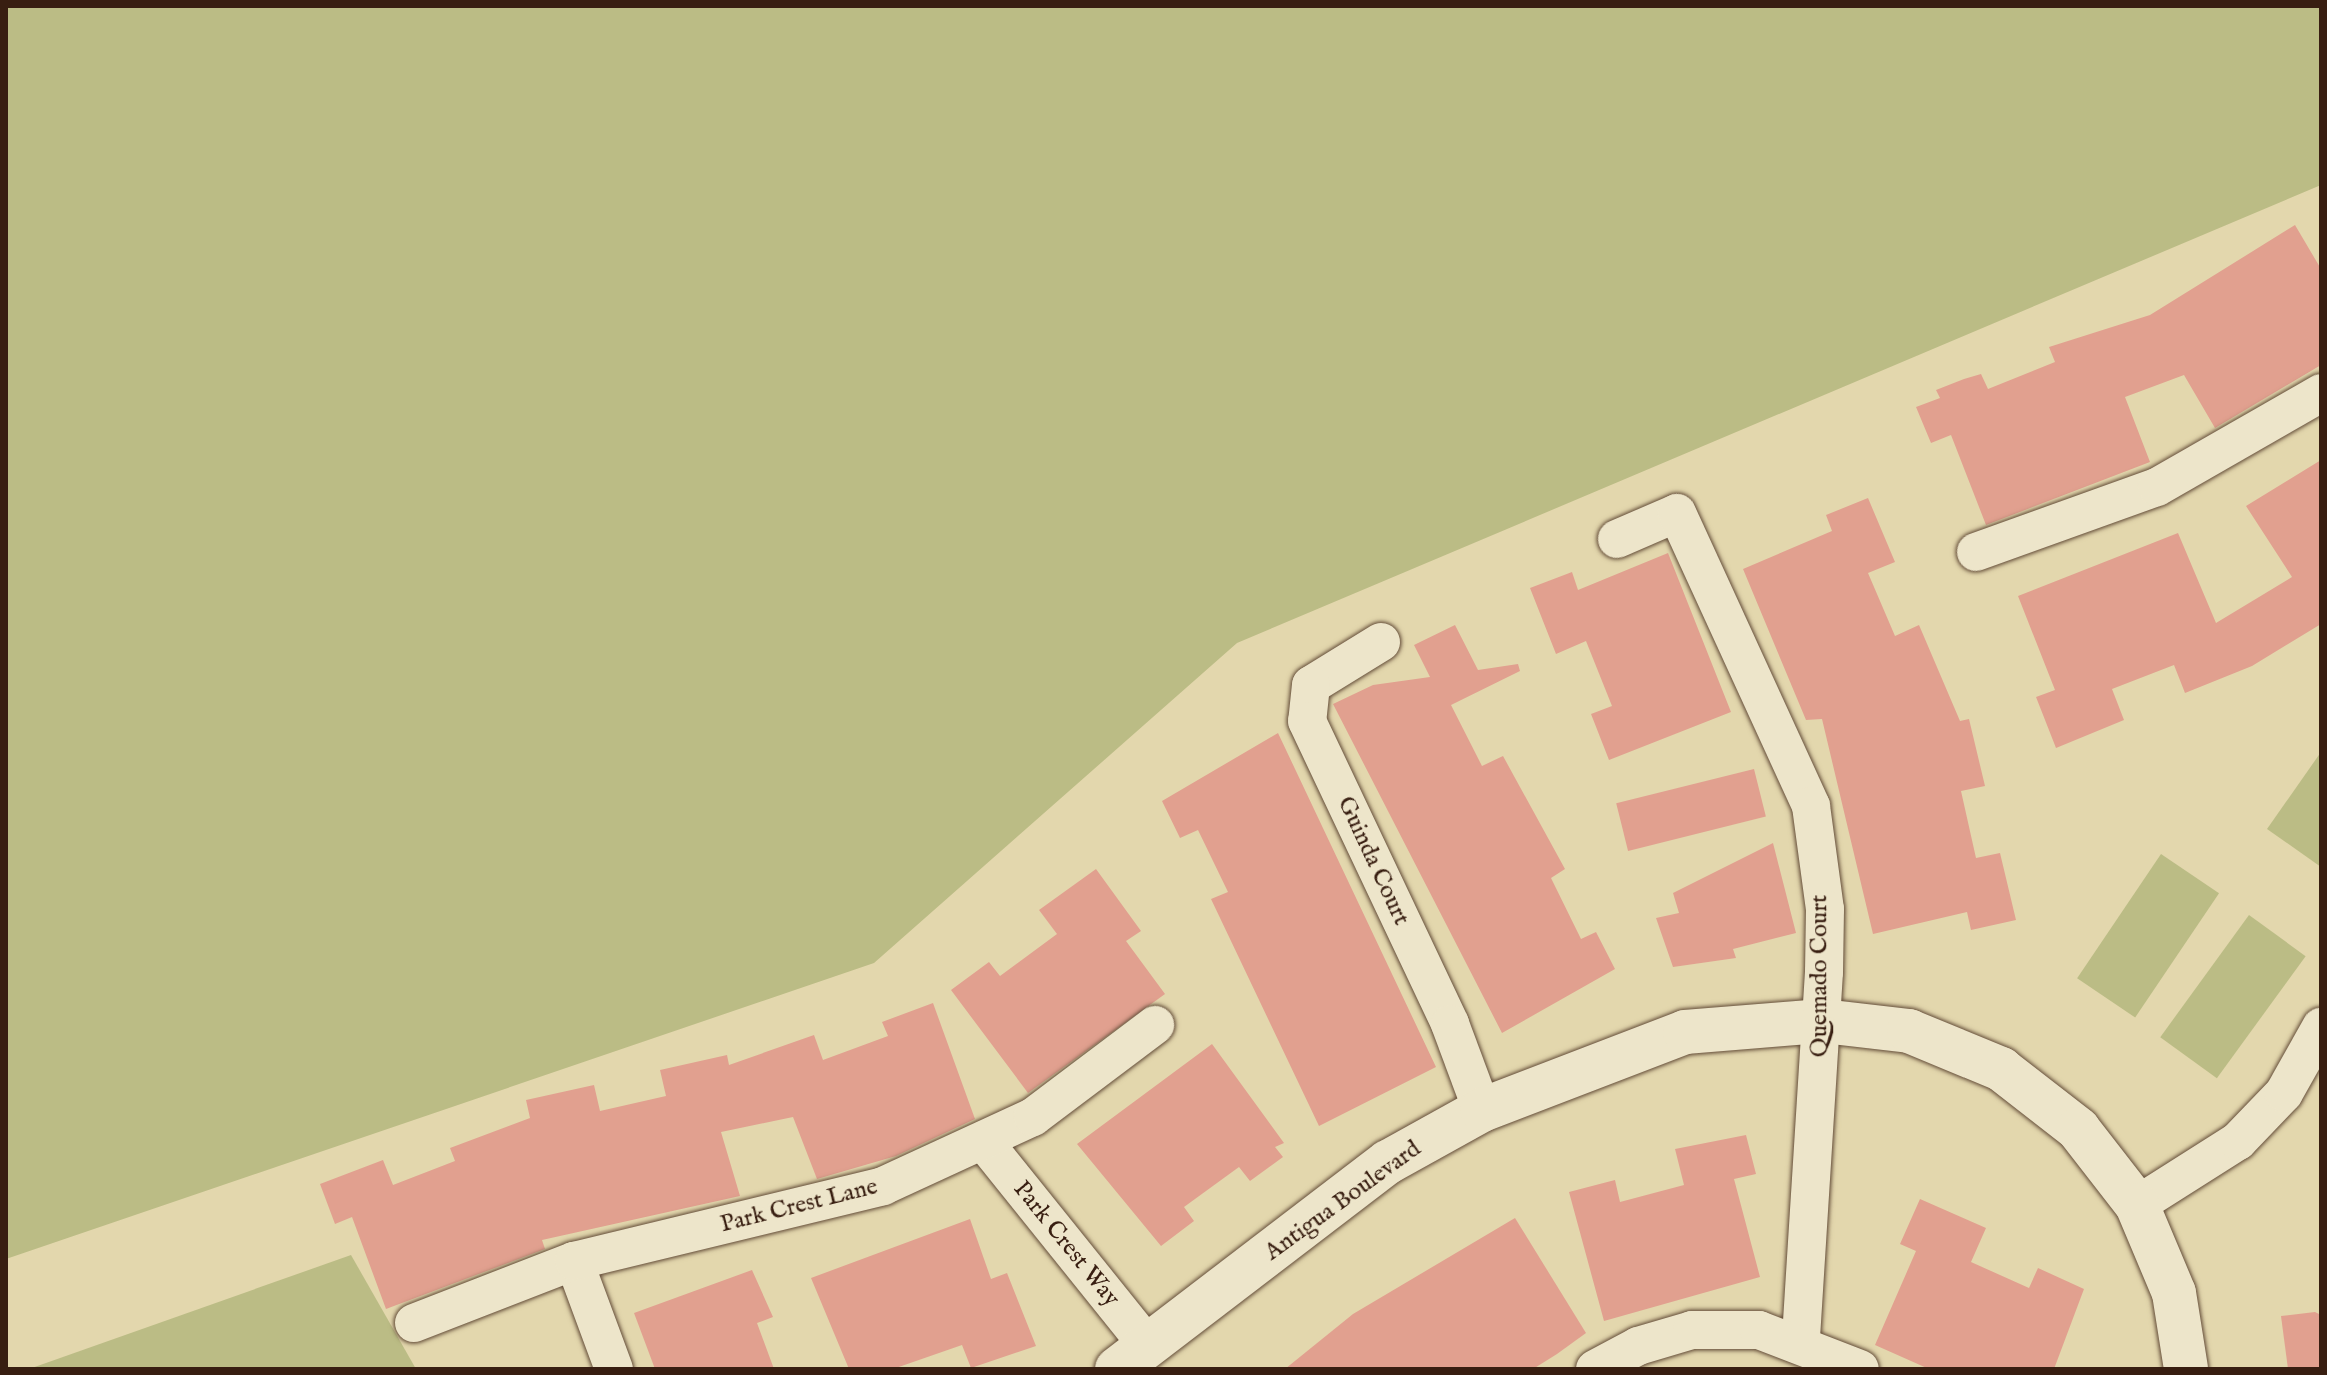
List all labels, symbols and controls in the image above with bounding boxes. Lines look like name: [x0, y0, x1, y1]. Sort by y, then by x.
street label: Guinda Court: [1331, 792, 1415, 930]
street label: Quemado Court: [1806, 895, 1834, 1057]
street label: Antigua Boulevard: [1259, 1135, 1427, 1267]
street label: Park Crest Lane: [717, 1173, 881, 1239]
street label: Park Crest Way: [1007, 1175, 1125, 1313]

